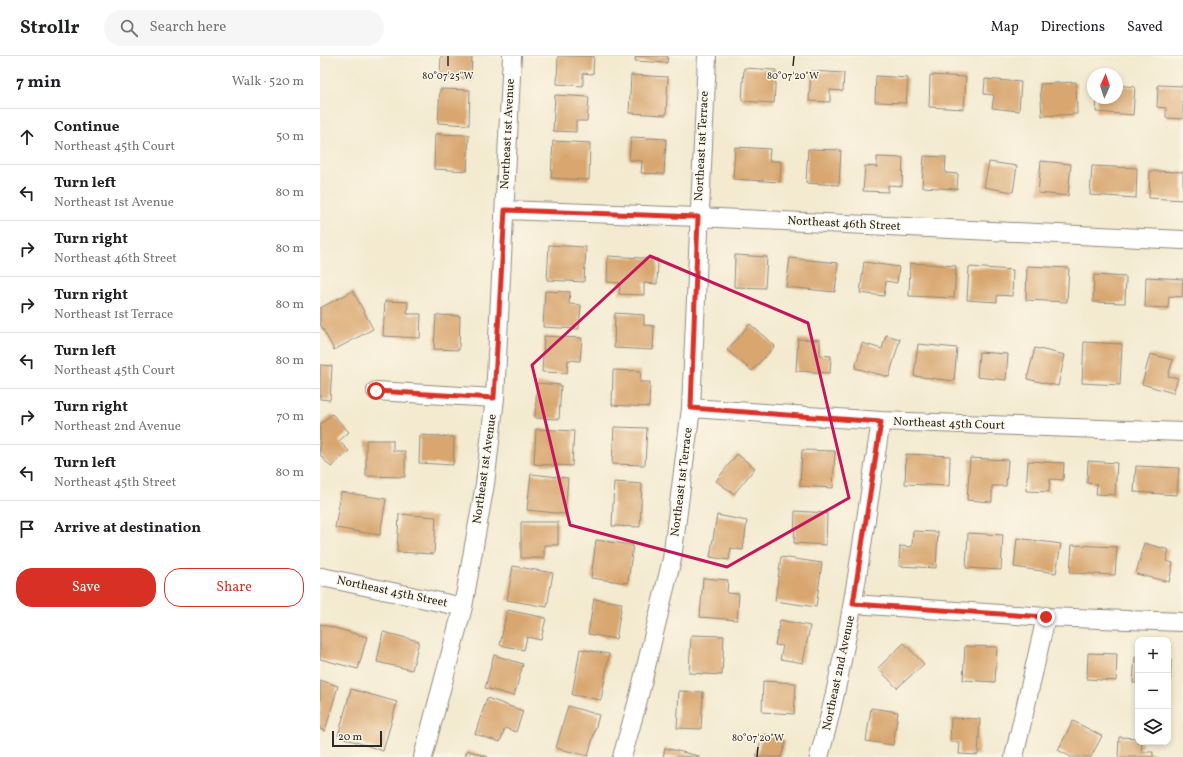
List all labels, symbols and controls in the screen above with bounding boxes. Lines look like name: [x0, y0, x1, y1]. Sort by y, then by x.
search box: [104, 10, 384, 46]
text: Strollr: [20, 15, 80, 41]
icon: search: [118, 17, 140, 39]
text: Search here: [150, 17, 226, 38]
text: Map: [991, 18, 1019, 37]
text: Directions: [1041, 18, 1105, 37]
text: Saved: [1127, 18, 1163, 37]
north arrow: [1087, 68, 1123, 104]
text: 80°07'25"W: [422, 69, 474, 83]
text: 80°07'20"W: [767, 69, 819, 83]
text: 7 min: [16, 71, 61, 94]
text: Walk · 520 m: [232, 73, 304, 91]
street label: Northeast 1st Avenue: [497, 78, 519, 190]
street label: Northeast 1st Terrace: [691, 90, 713, 201]
text: Continue: [54, 117, 119, 138]
icon: ahead: [16, 126, 38, 148]
text: 50 m: [276, 128, 304, 146]
text: Northeast 45th Court: [54, 138, 175, 156]
text: Turn left: [54, 173, 116, 194]
icon: left: [16, 182, 38, 204]
text: 80 m: [275, 184, 304, 202]
text: Northeast 1st Avenue: [54, 194, 174, 212]
street label: Northeast 46th Street: [787, 213, 901, 235]
text: Turn right: [54, 229, 128, 250]
icon: right: [16, 238, 38, 260]
text: 80 m: [275, 240, 304, 258]
text: Northeast 46th Street: [54, 250, 177, 268]
text: Turn right: [54, 285, 128, 306]
icon: right: [16, 294, 38, 316]
text: 80 m: [275, 296, 304, 314]
text: Northeast 1st Terrace: [54, 306, 173, 324]
text: Turn left: [54, 341, 116, 362]
icon: left: [16, 350, 38, 372]
text: 80 m: [275, 352, 304, 370]
text: Northeast 45th Court: [54, 362, 175, 380]
route start: [367, 382, 385, 400]
text: Turn right: [54, 397, 128, 418]
icon: right: [16, 406, 38, 428]
text: 70 m: [276, 408, 304, 426]
street label: Northeast 1st Avenue: [469, 413, 501, 525]
street label: Northeast 45th Court: [893, 414, 1005, 434]
text: Northeast 2nd Avenue: [54, 418, 181, 436]
street label: Northeast 1st Terrace: [667, 426, 697, 538]
text: Turn left: [54, 453, 116, 474]
icon: left: [16, 462, 38, 484]
text: 80 m: [275, 464, 304, 482]
text: Northeast 45th Street: [54, 474, 176, 492]
icon: arrive: [16, 518, 38, 540]
text: Arrive at destination: [54, 518, 201, 539]
button: Save: [16, 568, 156, 607]
button: Share: [164, 568, 304, 607]
street label: Northeast 45th Street: [335, 572, 449, 612]
route end: [1037, 608, 1055, 626]
street label: Northeast 2nd Avenue: [819, 614, 859, 732]
map controls: [1135, 637, 1171, 745]
button: +: [1135, 637, 1171, 673]
button: −: [1135, 673, 1171, 709]
button: layers: [1135, 709, 1171, 745]
scale bar: [332, 729, 382, 748]
text: 20 m: [338, 730, 362, 745]
text: 80°07'20"W: [732, 731, 784, 745]

